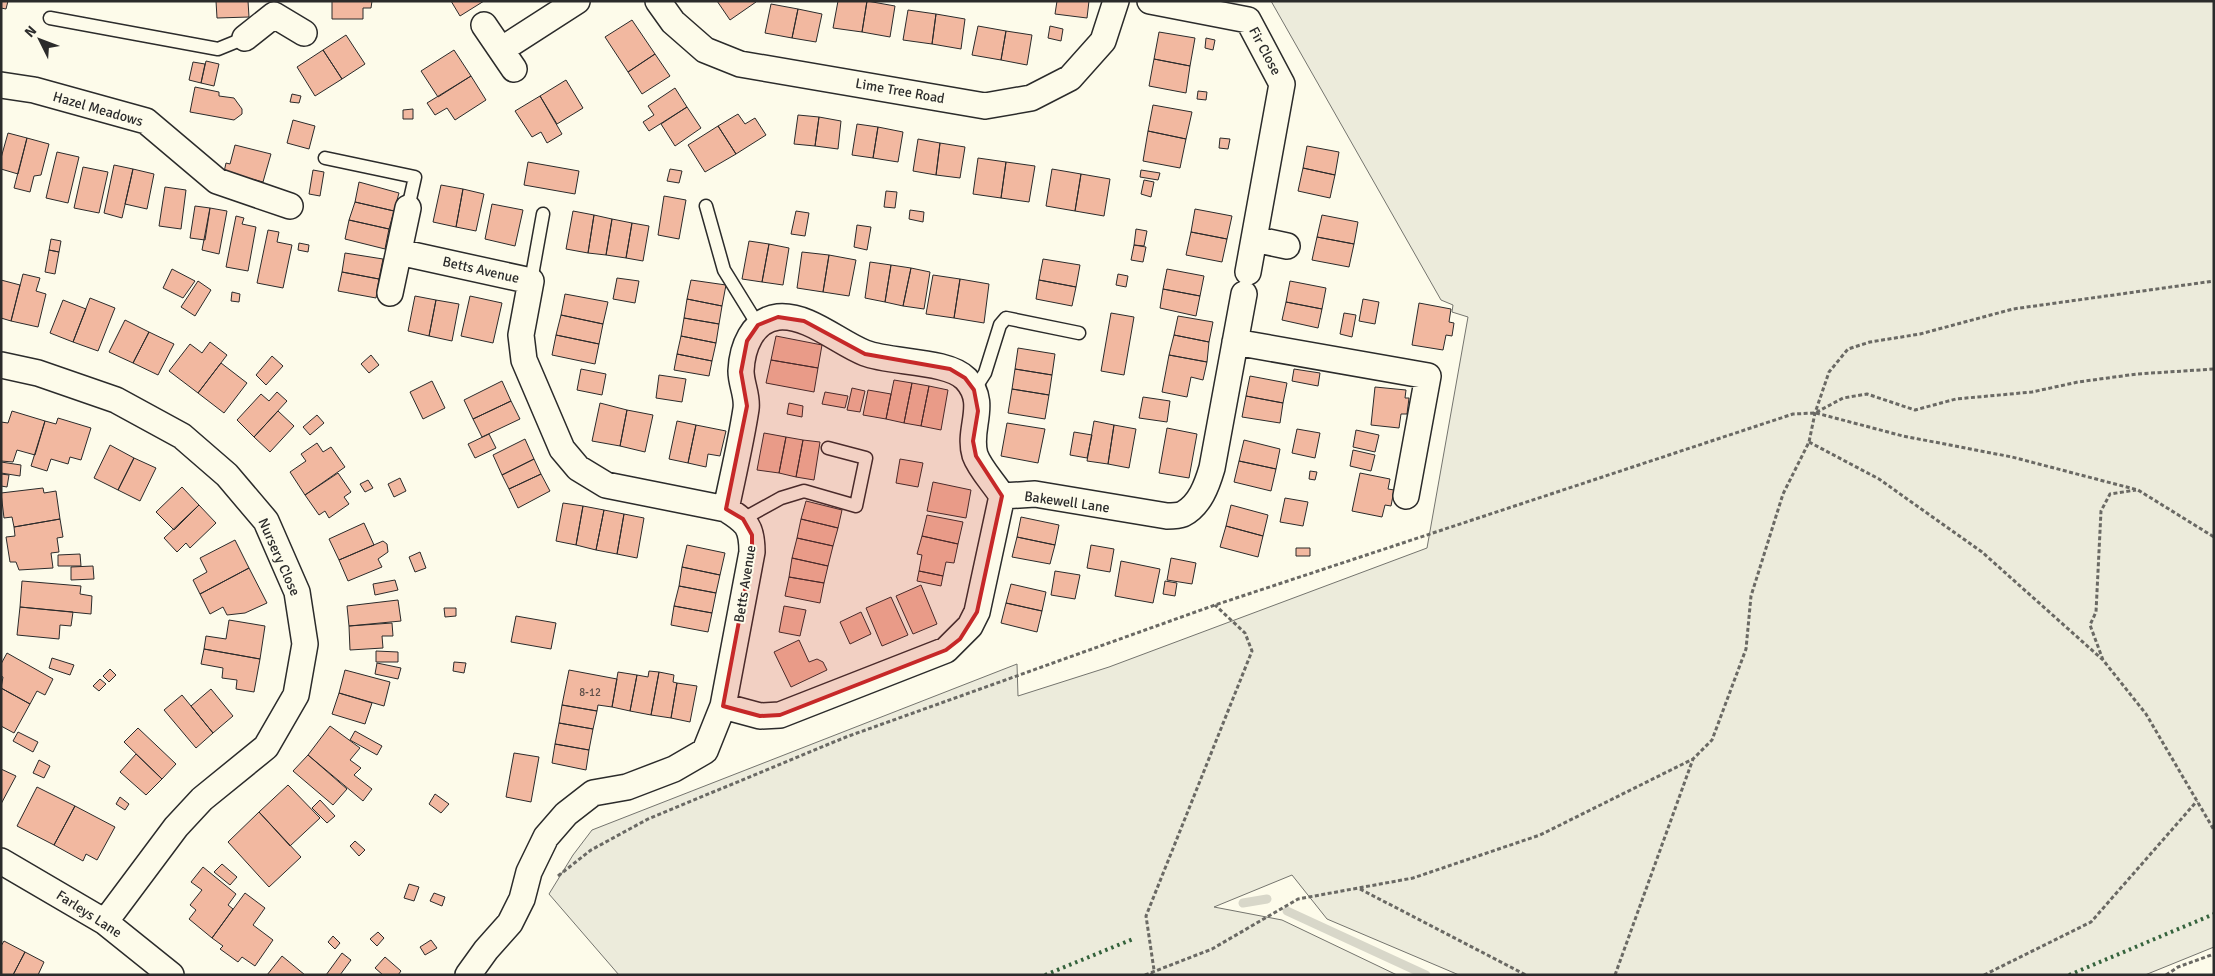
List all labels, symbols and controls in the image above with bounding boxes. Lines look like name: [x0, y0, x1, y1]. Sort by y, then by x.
north arrow: [15, 15, 65, 65]
text: N: [21, 22, 40, 41]
street label: Fir Close: [1245, 24, 1285, 78]
street label: Lime Tree Road: [854, 75, 946, 107]
street label: Hazel Meadows: [51, 88, 145, 130]
street label: Betts Avenue: [441, 253, 521, 287]
street label: Bakewell Lane: [1023, 488, 1111, 516]
street label: Nursery Close: [254, 515, 304, 599]
street label: Betts Avenue: [730, 544, 760, 624]
house number: 8-12: [579, 686, 601, 699]
street label: Farleys Lane: [53, 887, 125, 941]

